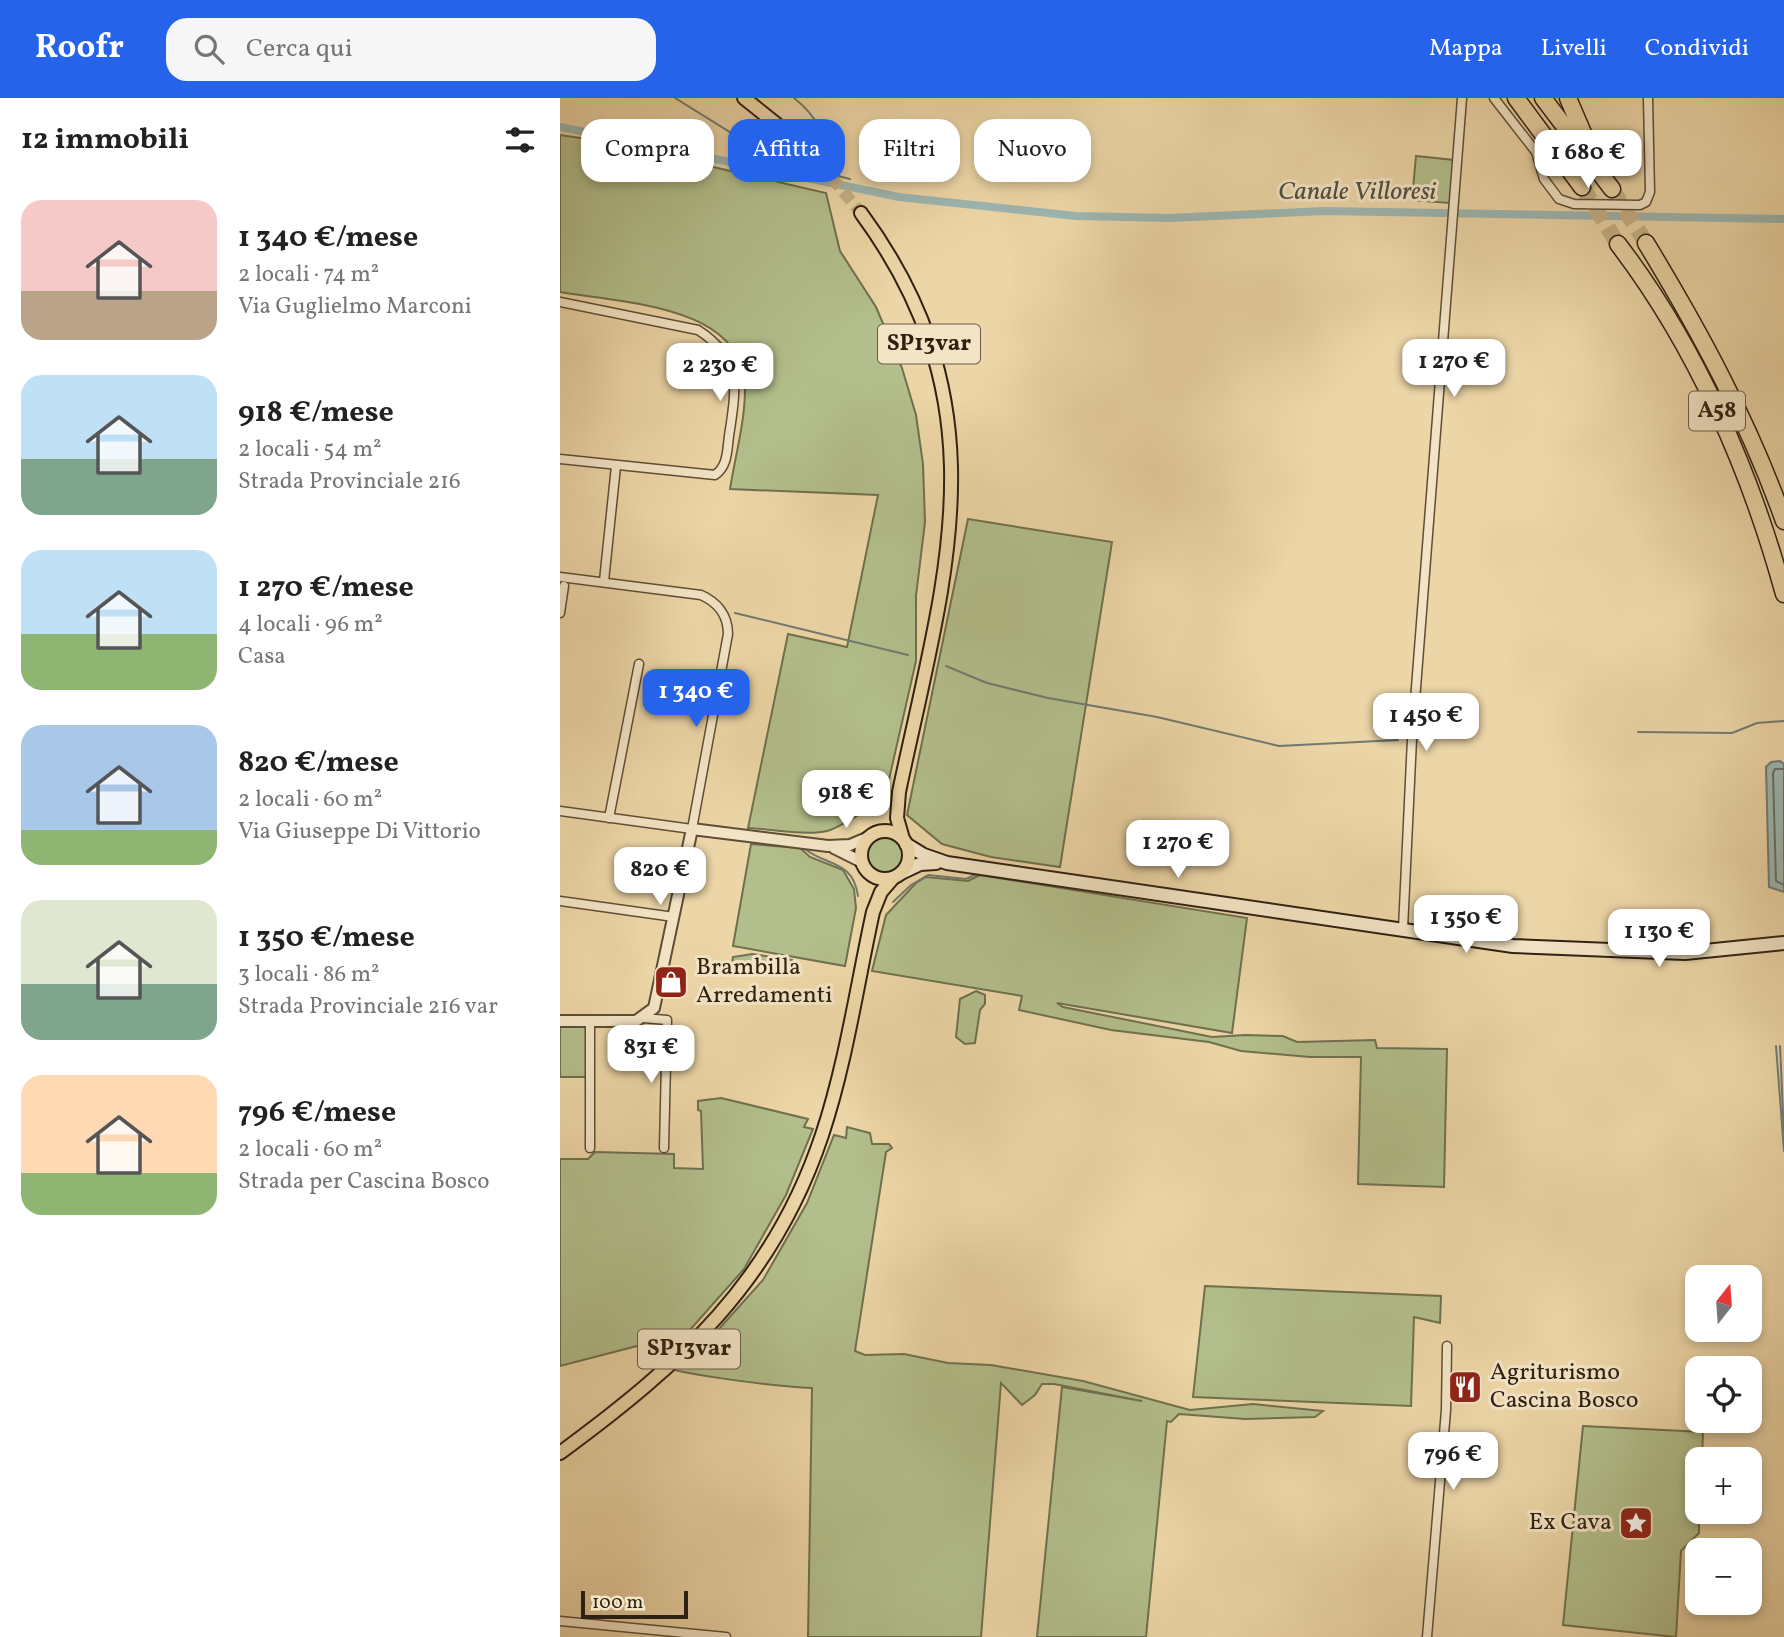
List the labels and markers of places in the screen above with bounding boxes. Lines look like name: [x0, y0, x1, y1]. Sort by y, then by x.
pin: 1 680 €: [1523, 130, 1653, 190]
pin: 1 270 €: [1389, 340, 1519, 399]
pin: 2 230 €: [655, 344, 785, 403]
pin: 1 340 €: [631, 670, 761, 729]
pin: 1 450 €: [1361, 694, 1491, 753]
pin: 918 €: [797, 770, 895, 830]
pin: 1 270 €: [1113, 820, 1243, 880]
pin: 820 €: [611, 848, 709, 907]
pin: 1 350 €: [1401, 896, 1531, 955]
pin: 1 130 €: [1594, 910, 1724, 969]
place label: Brambilla Arredamenti: [696, 951, 832, 1013]
shop icon: Brambilla Arredamenti: [652, 963, 690, 1001]
pin: 831 €: [602, 1026, 700, 1085]
place label: Agriturismo Cascina Bosco: [1490, 1356, 1638, 1418]
restaurant icon: Agriturismo Cascina Bosco: [1446, 1368, 1484, 1406]
pin: 796 €: [1404, 1432, 1502, 1492]
place icon: Ex Cava: [1617, 1504, 1655, 1542]
place label: Ex Cava: [1529, 1506, 1612, 1540]

